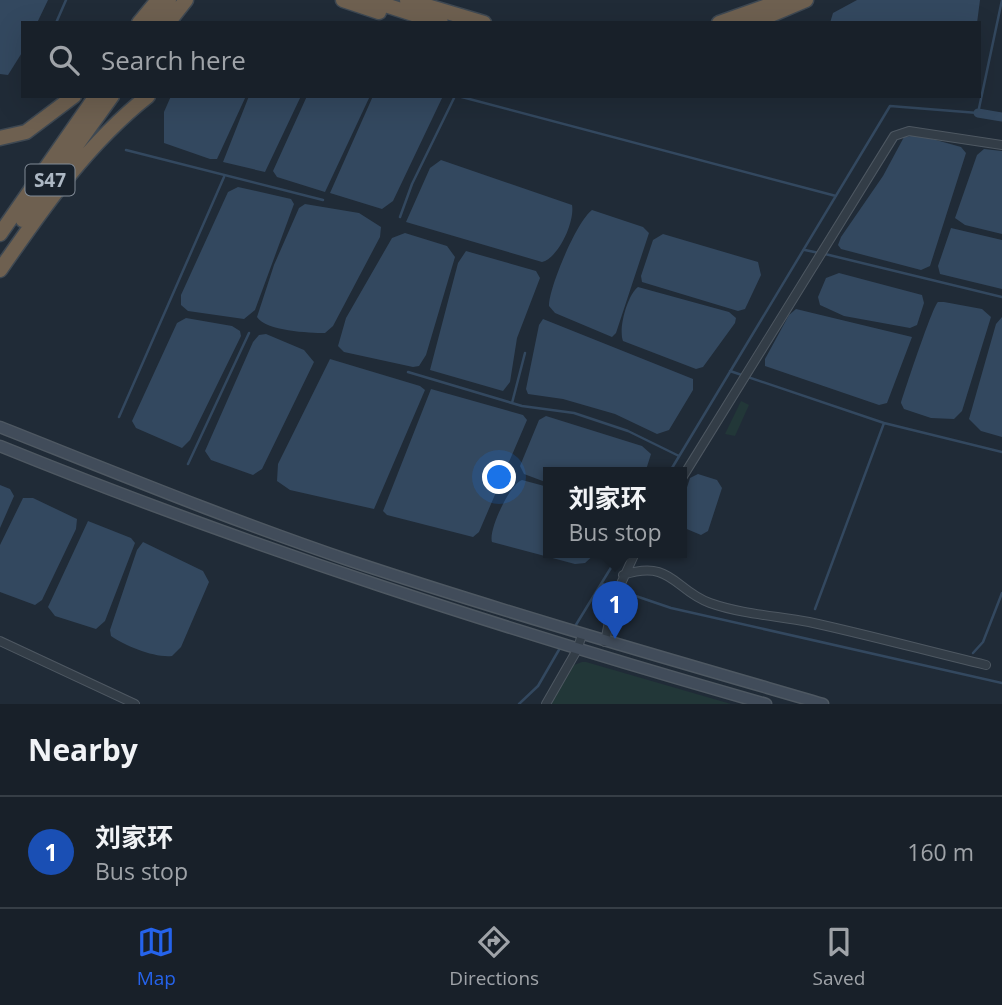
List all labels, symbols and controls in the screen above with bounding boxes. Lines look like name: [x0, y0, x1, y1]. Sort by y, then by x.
search box: [21, 21, 981, 98]
icon: search: [45, 41, 83, 79]
text: Search here: [101, 42, 246, 78]
road number: S47: [26, 164, 74, 196]
your location: [482, 460, 516, 494]
popup: [543, 467, 687, 558]
text: 刘家环: [569, 480, 647, 516]
text: Bus stop: [569, 516, 661, 548]
pin: 1: [592, 581, 638, 639]
text: Nearby: [28, 729, 138, 770]
text: 刘家环: [95, 819, 173, 855]
text: 1: [44, 836, 58, 868]
text: 160 m: [907, 836, 974, 868]
text: Bus stop: [95, 855, 188, 887]
tab: Map: [137, 923, 176, 991]
tab: Directions: [449, 923, 539, 991]
tab: Saved: [813, 923, 865, 991]

